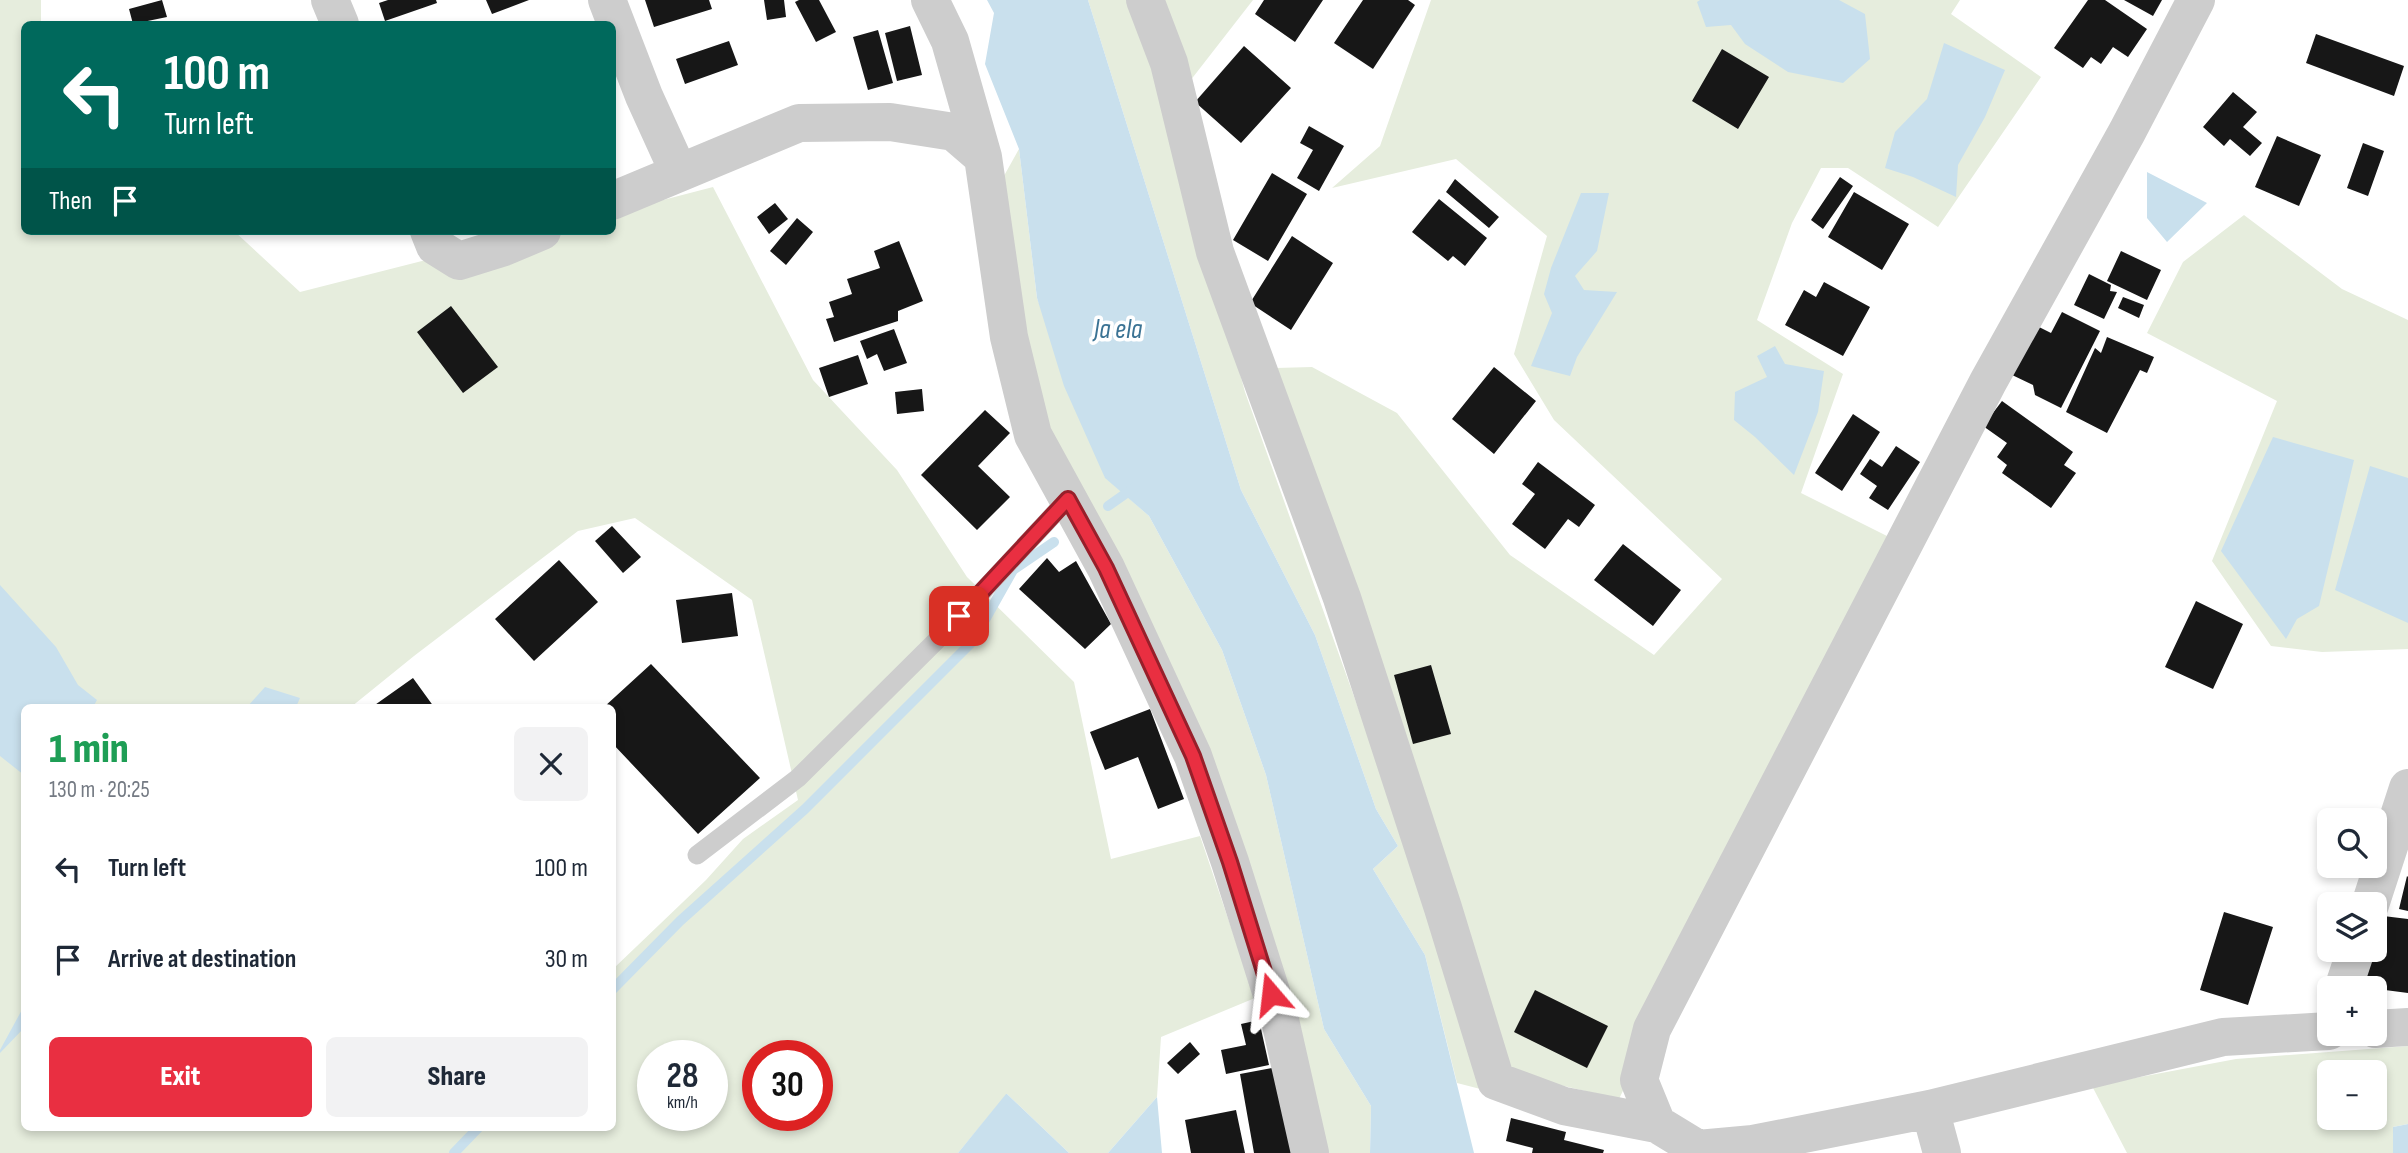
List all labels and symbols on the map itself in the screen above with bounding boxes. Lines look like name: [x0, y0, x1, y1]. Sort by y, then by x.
water label: Ja ela: [1092, 313, 1143, 346]
pin: [929, 586, 989, 646]
position arrow: [1234, 957, 1308, 1031]
speed limit sign: 30: [742, 1040, 833, 1131]

